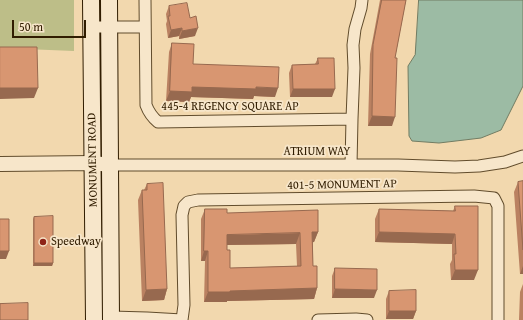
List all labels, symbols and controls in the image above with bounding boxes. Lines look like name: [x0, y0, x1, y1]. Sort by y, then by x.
scale bar: [14, 12, 88, 38]
text: 50 m: [19, 18, 43, 35]
street label: 445-4 REGENCY SQUARE AP: [161, 100, 299, 114]
street label: MONUMENT ROAD: [85, 113, 101, 207]
street label: ATRIUM WAY: [283, 145, 351, 159]
street label: 401-5 MONUMENT AP: [287, 177, 397, 193]
place label: Speedway: [51, 235, 101, 249]
marker: Speedway: [38, 237, 48, 247]

